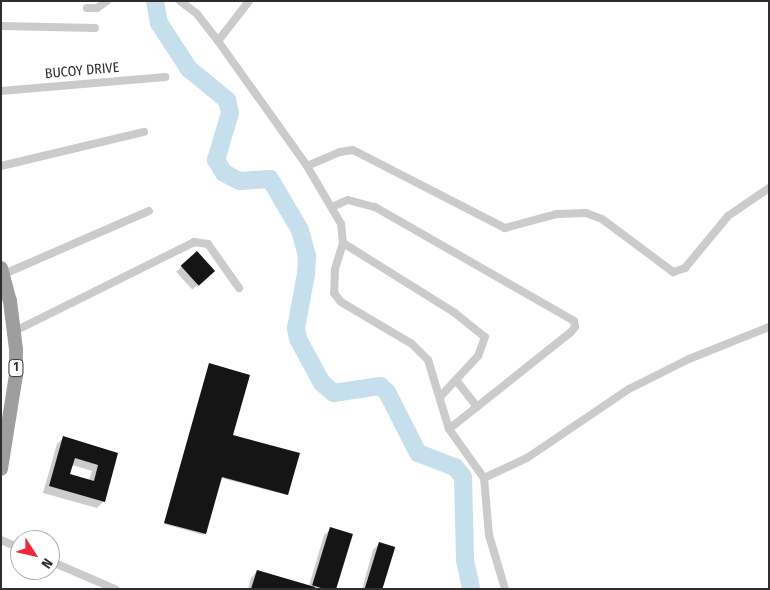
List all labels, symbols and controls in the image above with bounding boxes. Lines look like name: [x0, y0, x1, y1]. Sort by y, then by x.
street label: BUCOY DRIVE: [44, 59, 120, 83]
road number: 1: [7, 358, 25, 378]
north arrow: [10, 530, 60, 580]
text: N: [38, 555, 56, 572]

